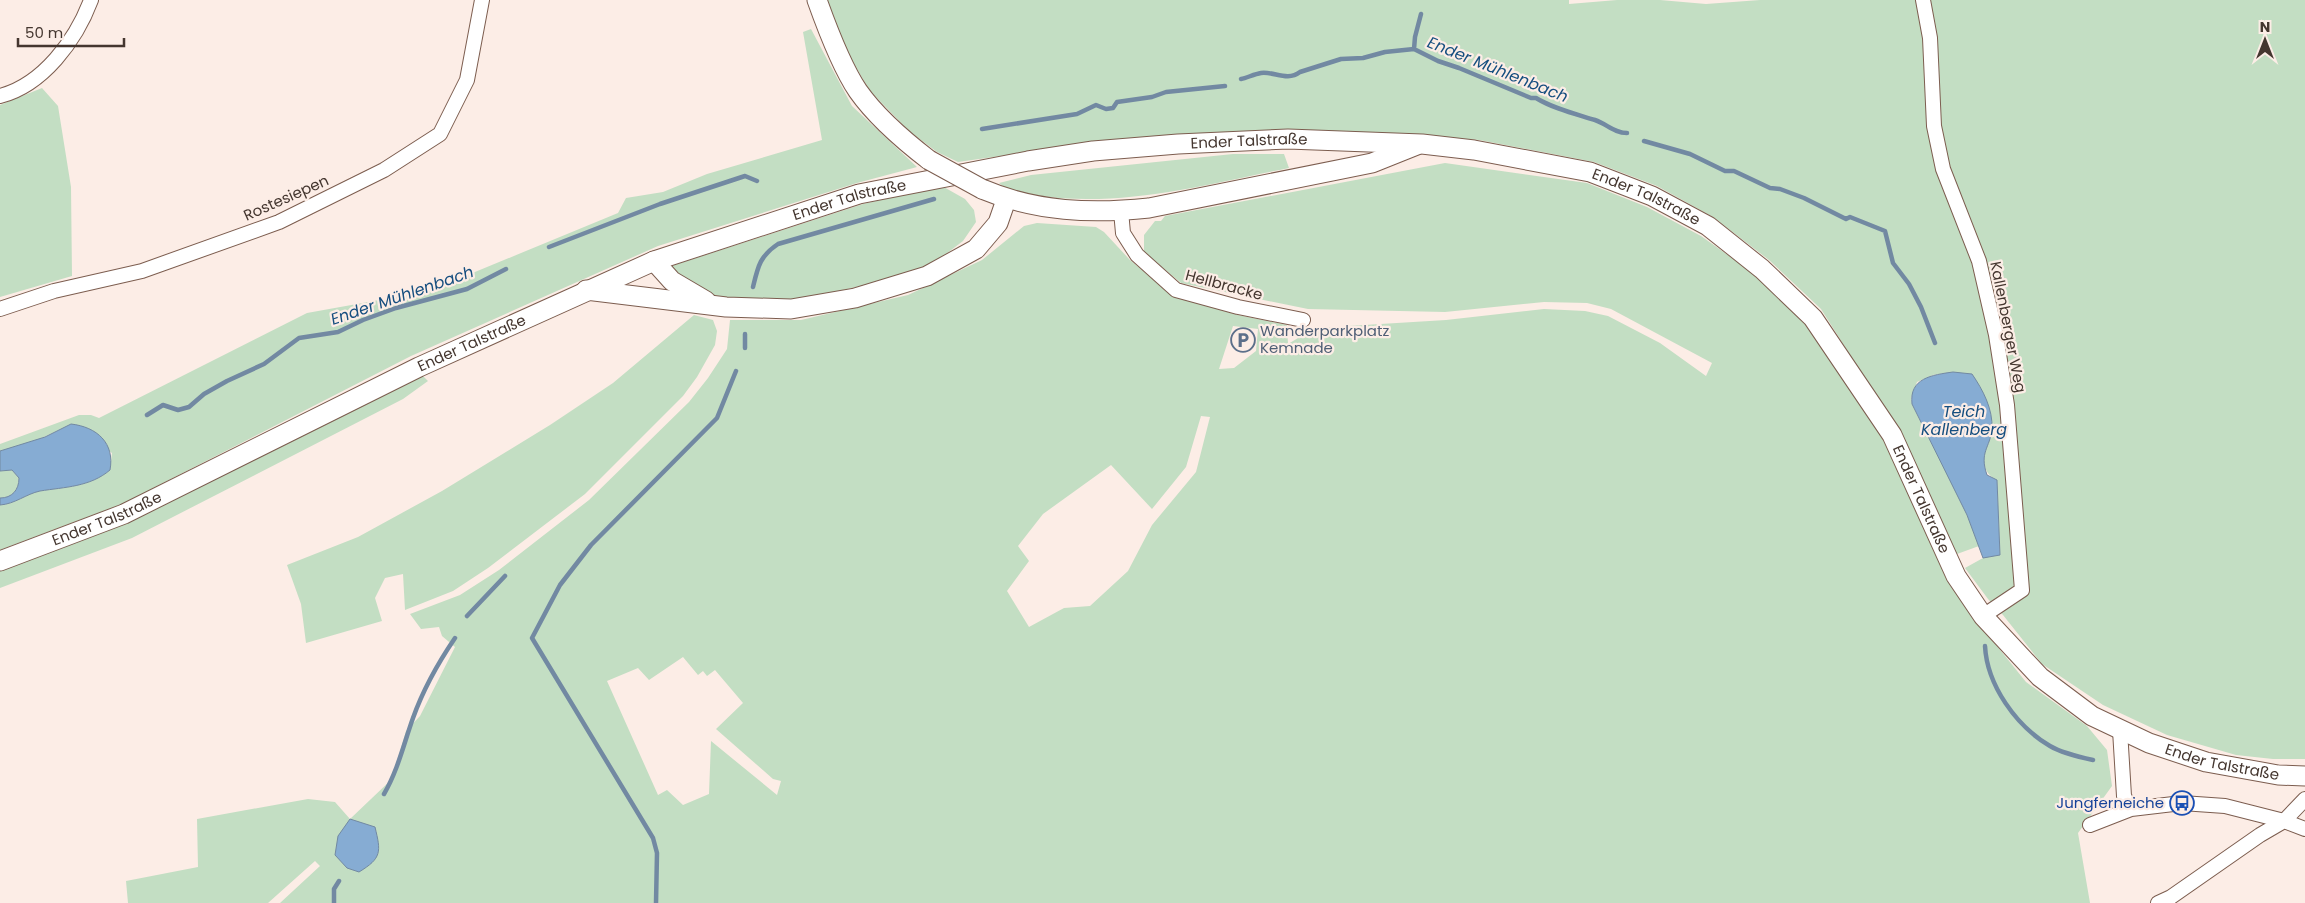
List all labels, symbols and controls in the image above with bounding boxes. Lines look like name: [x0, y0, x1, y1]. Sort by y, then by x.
scale bar: [18, 15, 124, 47]
north arrow: [2240, 15, 2290, 65]
text: N: [2260, 17, 2270, 37]
text: 50 m: [25, 22, 63, 43]
water label: Ender Mühlenbach: [1424, 31, 1572, 108]
street label: Ender Talstraße: [1190, 128, 1308, 153]
street label: Ender Talstraße: [1589, 163, 1704, 230]
street label: Rostesiepen: [240, 169, 332, 226]
street label: Ender Talstraße: [790, 174, 908, 225]
street label: Kallenberger Weg: [1985, 259, 2032, 394]
water label: Ender Mühlenbach: [328, 260, 477, 331]
street label: Hellbracke: [1183, 264, 1265, 305]
street label: Ender Talstraße: [414, 309, 529, 376]
place label: Wanderparkplatz Kemnade: [1260, 320, 1389, 358]
parking icon: Wanderparkplatz Kemnade: [1230, 327, 1256, 353]
water label: Teich Kallenberg: [1921, 400, 2007, 441]
street label: Ender Talstraße: [1888, 441, 1955, 557]
street label: Ender Talstraße: [49, 486, 165, 550]
street label: Ender Talstraße: [2162, 738, 2281, 785]
bus stop icon: Jungferneiche: [2169, 790, 2195, 816]
place label: Jungferneiche: [2056, 792, 2164, 813]

